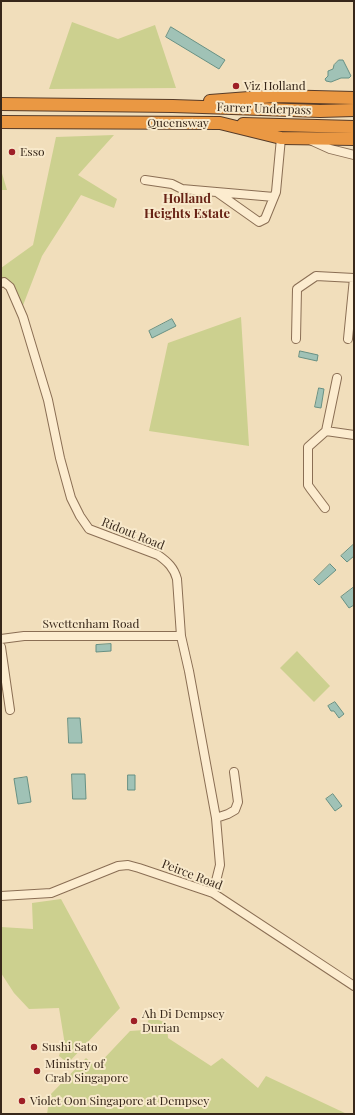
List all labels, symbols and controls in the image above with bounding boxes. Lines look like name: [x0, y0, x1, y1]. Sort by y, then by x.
place label: Viz Holland: [244, 79, 306, 93]
marker: Viz Holland: [231, 81, 241, 91]
street label: Farrer Underpass: [216, 100, 312, 118]
street label: Queensway: [147, 116, 209, 130]
place label: Esso: [20, 145, 45, 159]
marker: Esso: [7, 147, 17, 157]
district label: Holland Heights Estate: [144, 191, 230, 222]
street label: Ridout Road: [100, 515, 166, 553]
street label: Swettenham Road: [43, 617, 139, 631]
street label: Peirce Road: [160, 857, 224, 893]
place label: Ah Di Dempsey Durian: [142, 1007, 225, 1035]
marker: Ah Di Dempsey Durian: [129, 1016, 139, 1026]
place label: Sushi Sato: [42, 1040, 98, 1054]
marker: Sushi Sato: [29, 1042, 39, 1052]
place label: Ministry of Crab Singapore: [45, 1057, 128, 1085]
marker: Ministry of Crab Singapore: [32, 1066, 42, 1076]
place label: Violet Oon Singapore at Dempsey: [30, 1094, 209, 1108]
marker: Violet Oon Singapore at Dempsey: [17, 1096, 27, 1106]

